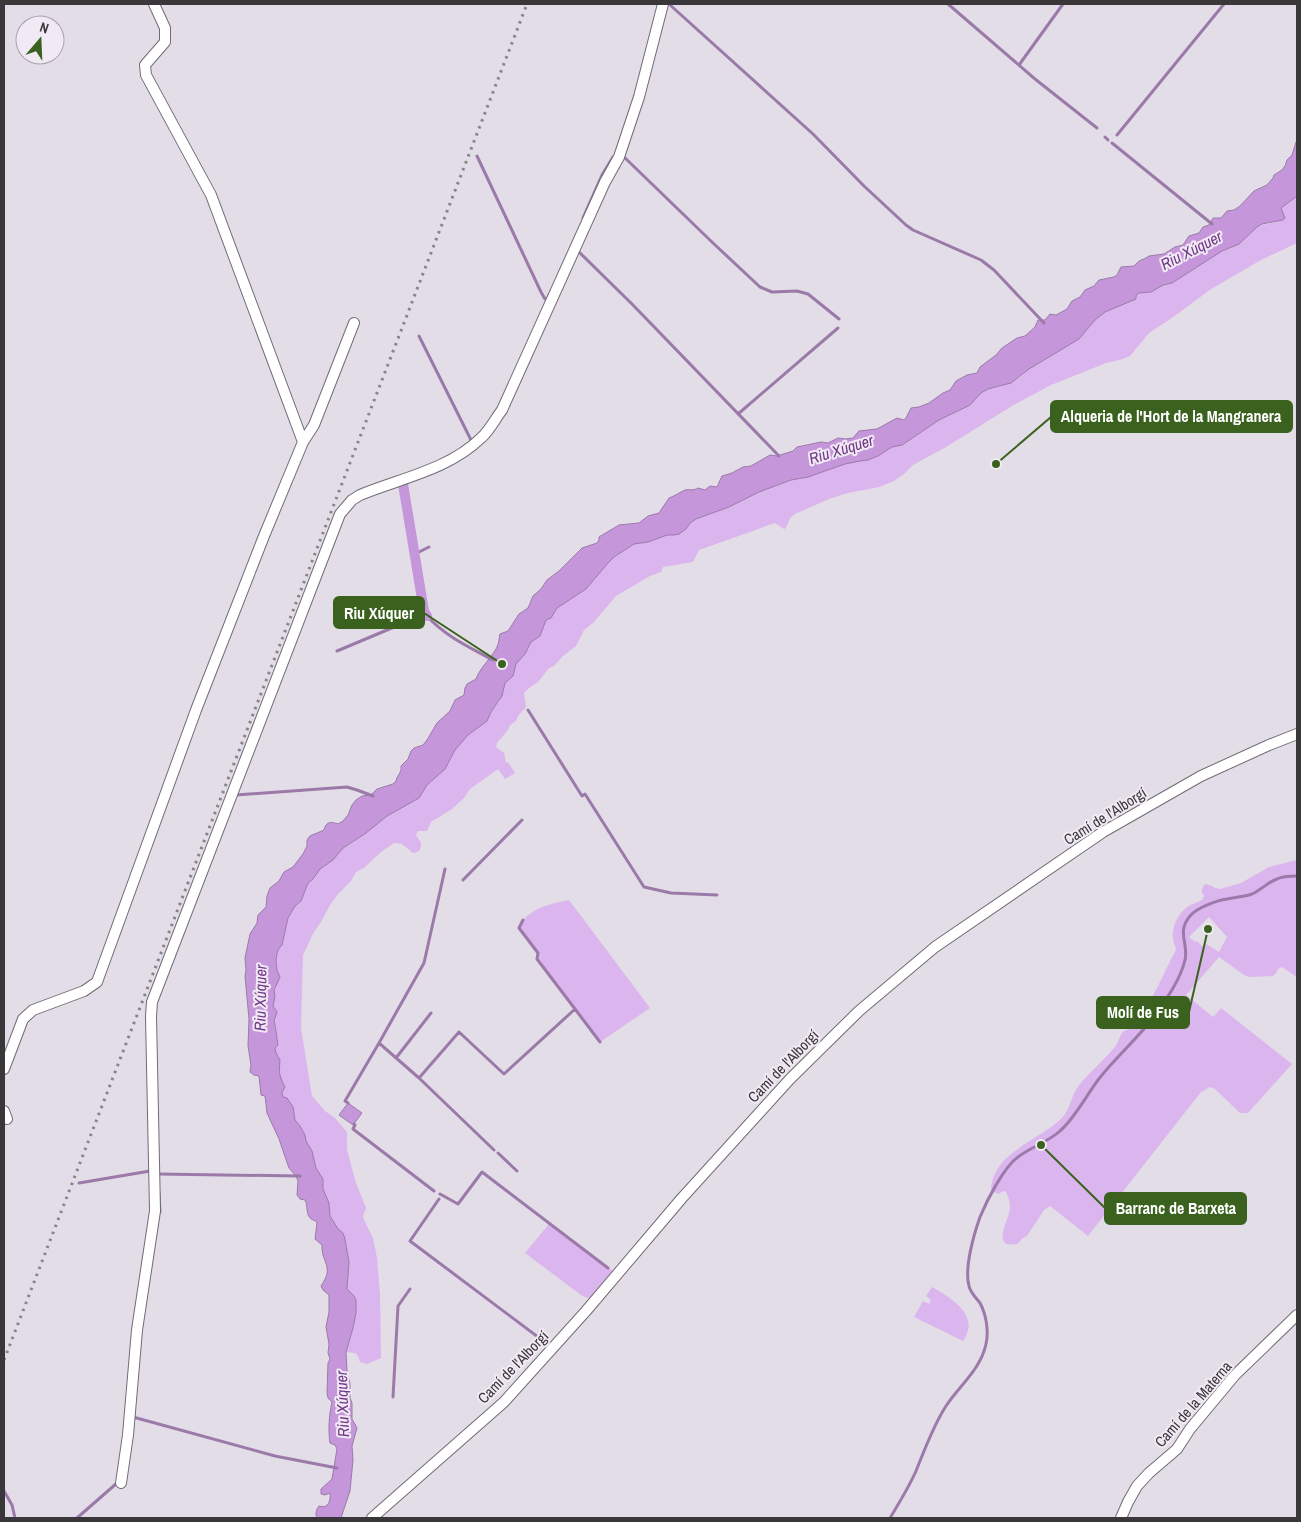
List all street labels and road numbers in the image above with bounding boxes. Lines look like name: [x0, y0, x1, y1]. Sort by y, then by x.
street label: Camí de l'Alborgí: [1060, 782, 1151, 850]
street label: Camí de l'Alborgí: [743, 1024, 824, 1107]
street label: Camí de l'Alborgí: [473, 1325, 554, 1408]
street label: Camí de la Materna: [1150, 1356, 1236, 1452]

